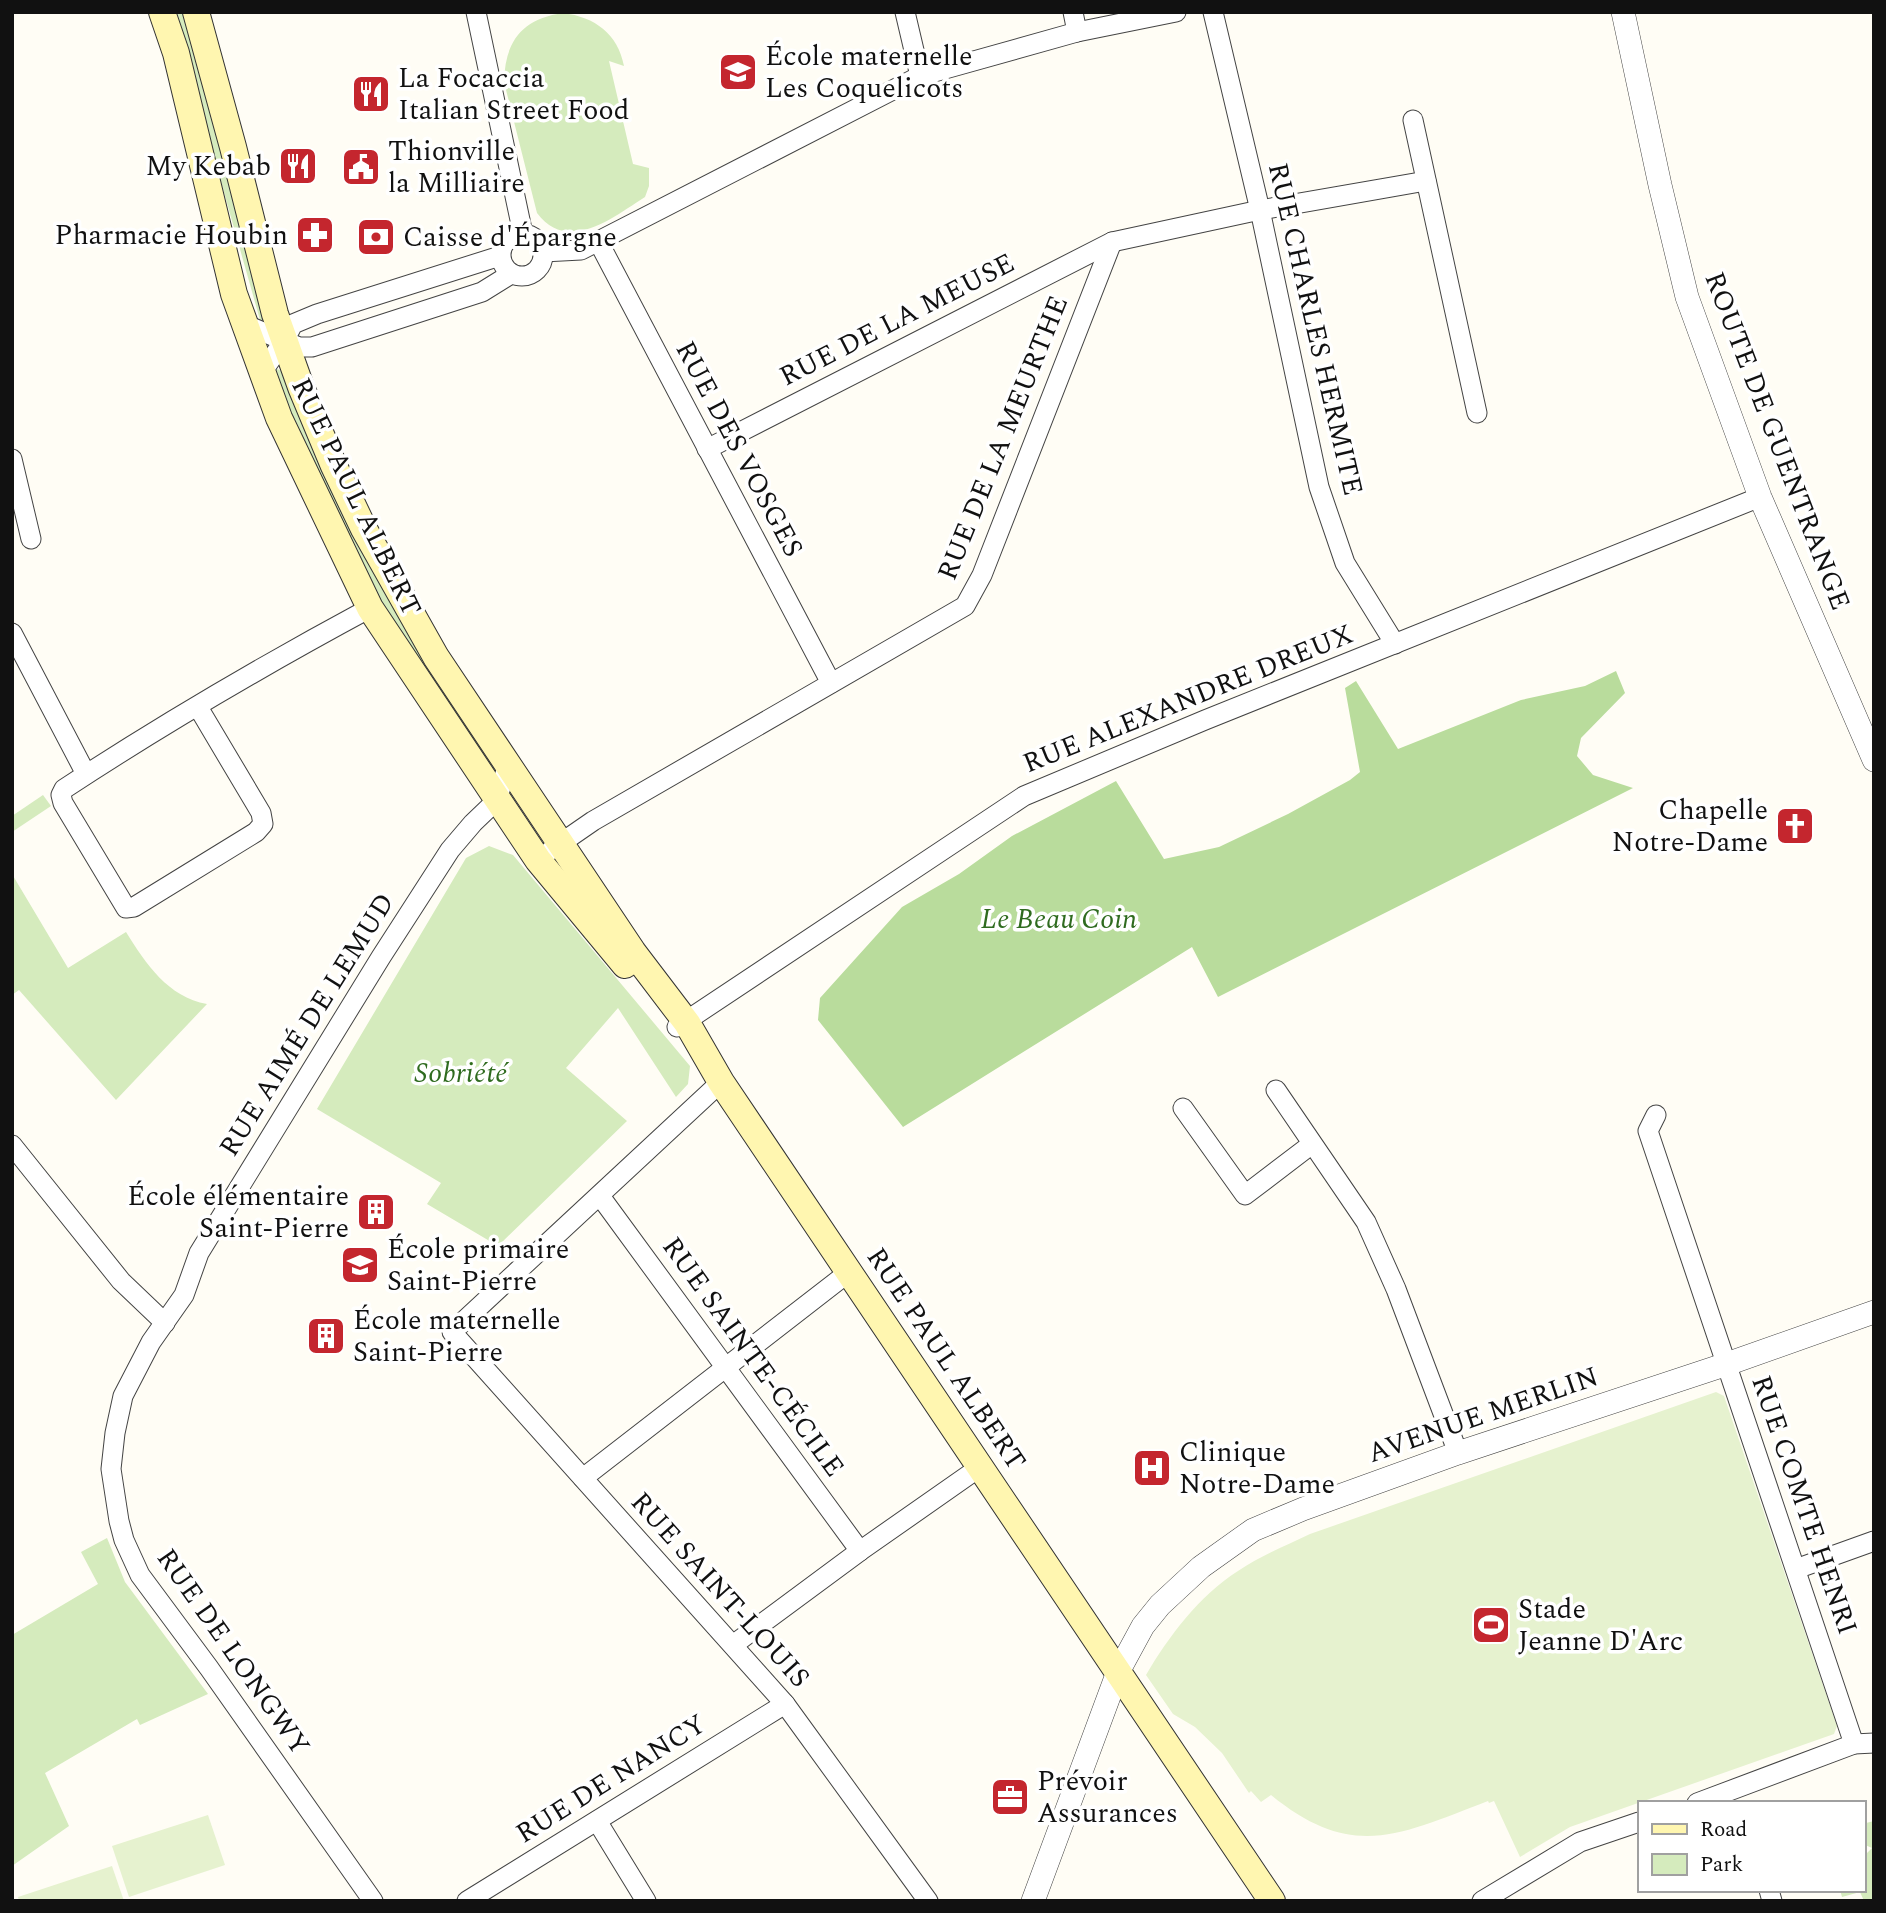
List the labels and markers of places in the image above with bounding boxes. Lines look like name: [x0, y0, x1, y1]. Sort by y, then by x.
place label: École maternelle Les Coquelicots: [765, 35, 973, 110]
school or university icon: École maternelle Les Coquelicots: [717, 51, 759, 93]
place label: La Focaccia Italian Street Food: [398, 57, 629, 132]
restaurant icon: La Focaccia Italian Street Food: [350, 73, 392, 115]
place label: Thionville la Milliaire: [388, 130, 525, 205]
place label: My Kebab: [146, 145, 271, 188]
restaurant icon: My Kebab: [277, 145, 319, 187]
public building icon: Thionville la Milliaire: [340, 146, 382, 188]
place label: Pharmacie Houbin: [55, 214, 288, 257]
pharmacy icon: Pharmacie Houbin: [294, 214, 336, 256]
bank icon: Caisse d'Épargne: [355, 216, 397, 258]
place label: Caisse d'Épargne: [403, 216, 617, 259]
place label: Chapelle Notre-Dame: [1612, 789, 1768, 864]
church icon: Chapelle Notre-Dame: [1774, 805, 1816, 847]
place label: École élémentaire Saint-Pierre: [127, 1175, 349, 1250]
building icon: École élémentaire Saint-Pierre: [355, 1191, 397, 1233]
place label: École primaire Saint-Pierre: [387, 1228, 569, 1303]
school or university icon: École primaire Saint-Pierre: [339, 1244, 381, 1286]
place label: École maternelle Saint-Pierre: [353, 1299, 561, 1374]
building icon: École maternelle Saint-Pierre: [305, 1315, 347, 1357]
place label: Clinique Notre-Dame: [1179, 1431, 1335, 1506]
hospital icon: Clinique Notre-Dame: [1131, 1447, 1173, 1489]
place label: Stade Jeanne D'Arc: [1518, 1588, 1683, 1663]
sports icon: Stade Jeanne D'Arc: [1470, 1604, 1512, 1646]
place label: Prévoir Assurances: [1037, 1760, 1178, 1835]
office icon: Prévoir Assurances: [989, 1776, 1031, 1818]

